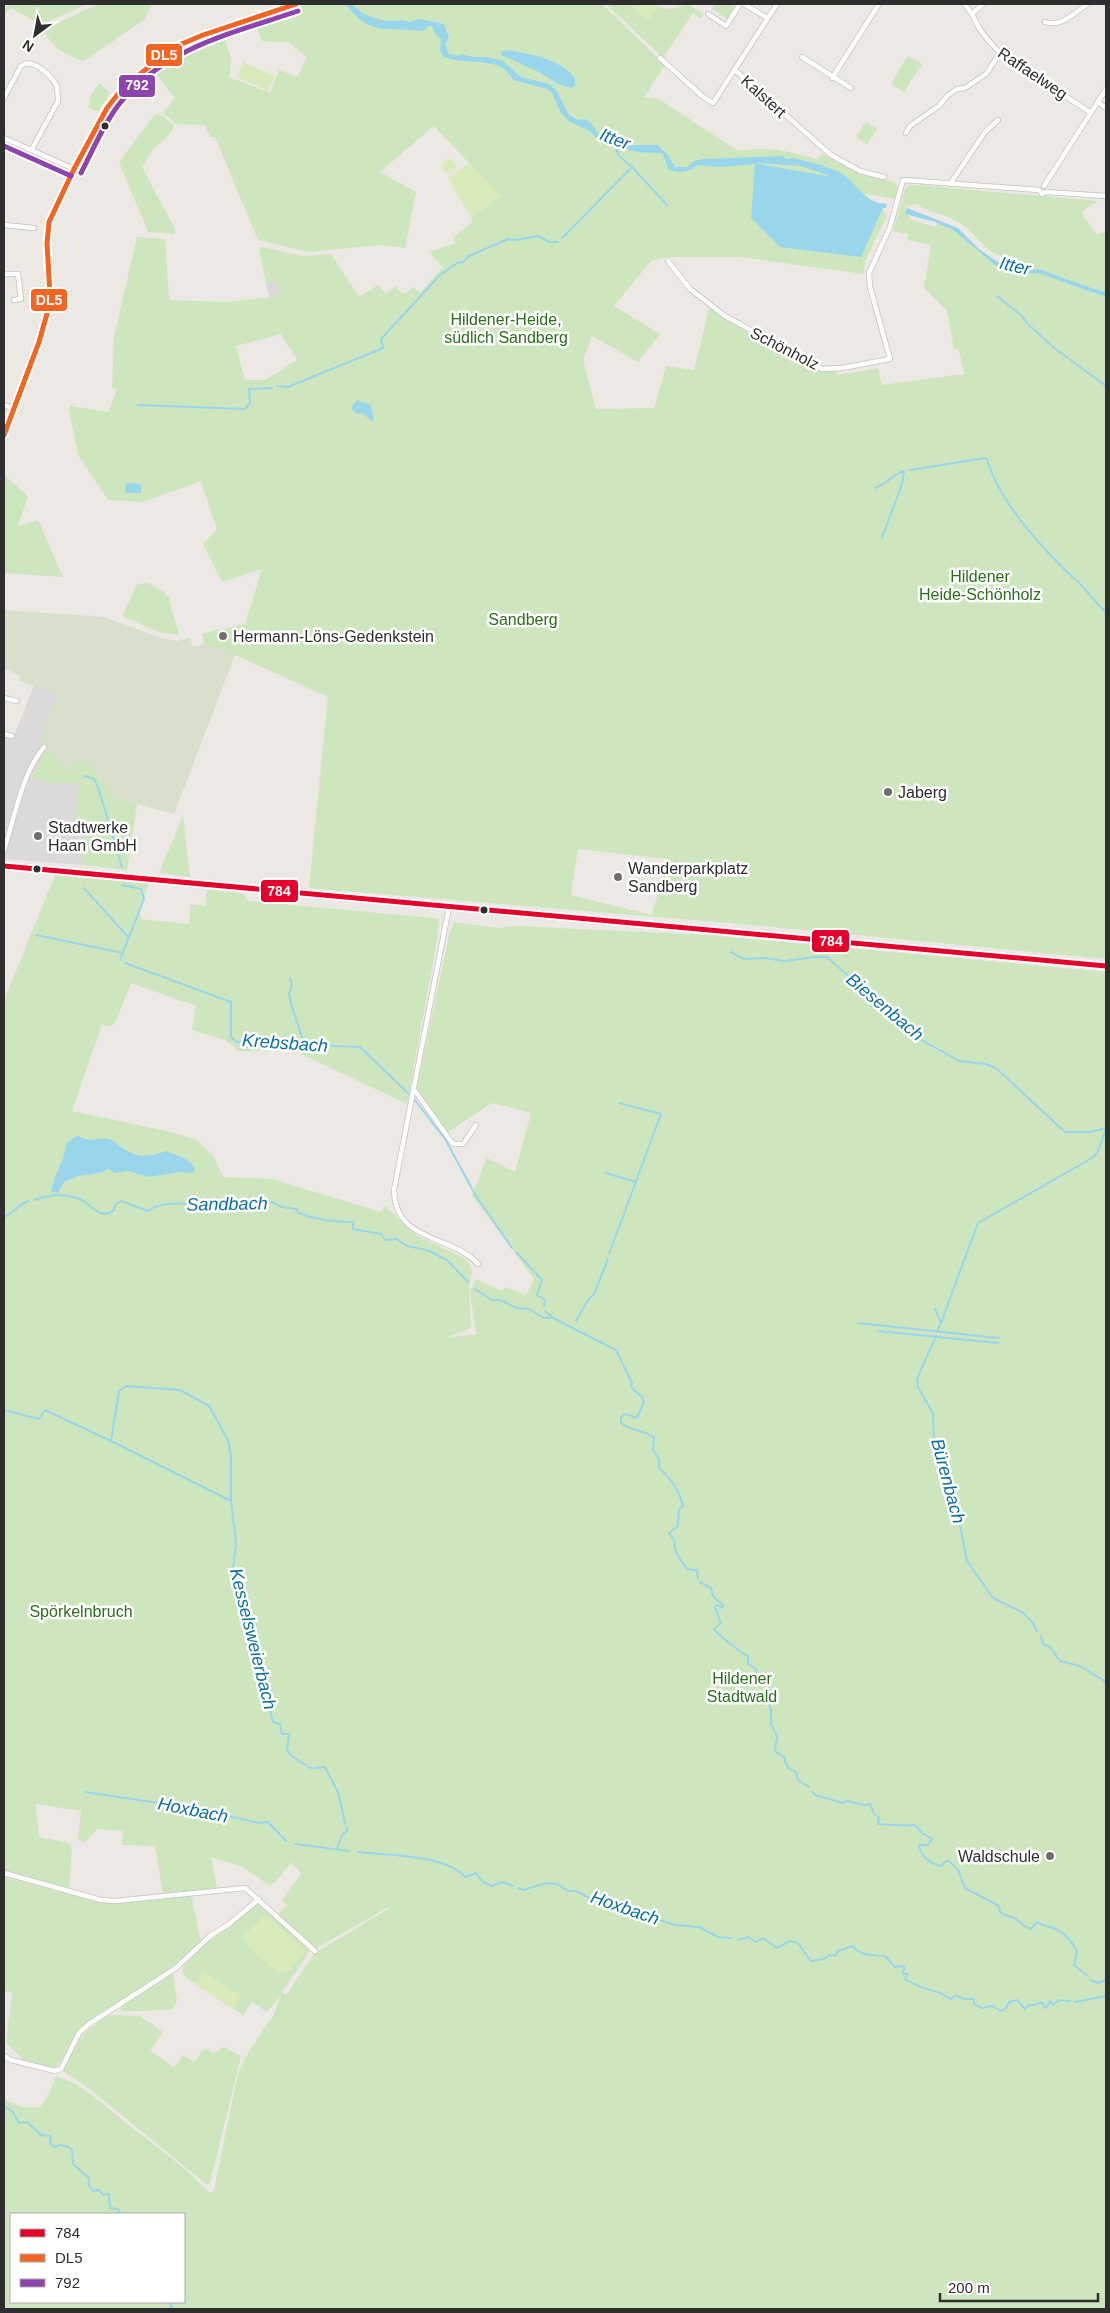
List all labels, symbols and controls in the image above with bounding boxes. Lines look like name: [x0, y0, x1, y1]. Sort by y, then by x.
north arrow: [10, 10, 60, 60]
text: N: [20, 37, 37, 55]
line badge: DL5: [145, 43, 183, 67]
street label: Raffaelweg: [995, 44, 1071, 103]
text: DL5: [151, 47, 177, 63]
street label: Kalstert: [738, 72, 790, 121]
line badge: 792: [118, 74, 156, 98]
text: 792: [125, 77, 149, 93]
unlabelled marker: [100, 121, 110, 131]
water label: Itter: [597, 124, 634, 154]
water label: Itter: [998, 253, 1033, 279]
line badge: DL5: [30, 288, 68, 312]
text: DL5: [36, 292, 62, 308]
park label: Hildener-Heide, südlich Sandberg: [444, 311, 568, 346]
street label: Schönholz: [748, 324, 822, 373]
park label: Hildener Heide-Schönholz: [919, 568, 1041, 603]
park label: Sandberg: [488, 611, 558, 628]
place label: Hermann-Löns-Gedenkstein: [233, 628, 434, 645]
marker: Hermann-Löns-Gedenkstein: [217, 630, 229, 642]
place label: Jaberg: [898, 784, 947, 801]
marker: Jaberg: [882, 786, 894, 798]
place label: Stadtwerke Haan GmbH: [48, 819, 137, 854]
marker: Stadtwerke Haan GmbH: [32, 830, 44, 842]
place label: Wanderparkplatz Sandberg: [628, 860, 748, 895]
unlabelled marker: [32, 864, 42, 874]
marker: Wanderparkplatz Sandberg: [612, 871, 624, 883]
line badge: 784: [260, 879, 299, 903]
text: 784: [267, 883, 291, 899]
unlabelled marker: [479, 905, 489, 915]
line badge: 784: [811, 929, 850, 953]
text: 784: [819, 933, 843, 949]
water label: Biesenbach: [843, 969, 927, 1045]
water label: Krebsbach: [241, 1030, 329, 1056]
water label: Sandbach: [186, 1193, 268, 1215]
water label: Bürenbach: [927, 1436, 969, 1526]
water label: Kesselsweierbach: [226, 1566, 280, 1712]
park label: Spörkelnbruch: [29, 1603, 133, 1620]
park label: Hildener Stadtwald: [707, 1670, 777, 1705]
water label: Hoxbach: [156, 1793, 230, 1827]
place label: Waldschule: [958, 1848, 1040, 1865]
marker: Waldschule: [1044, 1850, 1056, 1862]
water label: Hoxbach: [588, 1887, 662, 1929]
legend: [10, 2213, 185, 2303]
text: 784: [55, 2224, 80, 2241]
text: DL5: [55, 2249, 83, 2266]
scale bar: [940, 2270, 1098, 2302]
text: 792: [55, 2274, 80, 2291]
text: 200 m: [948, 2279, 990, 2296]

